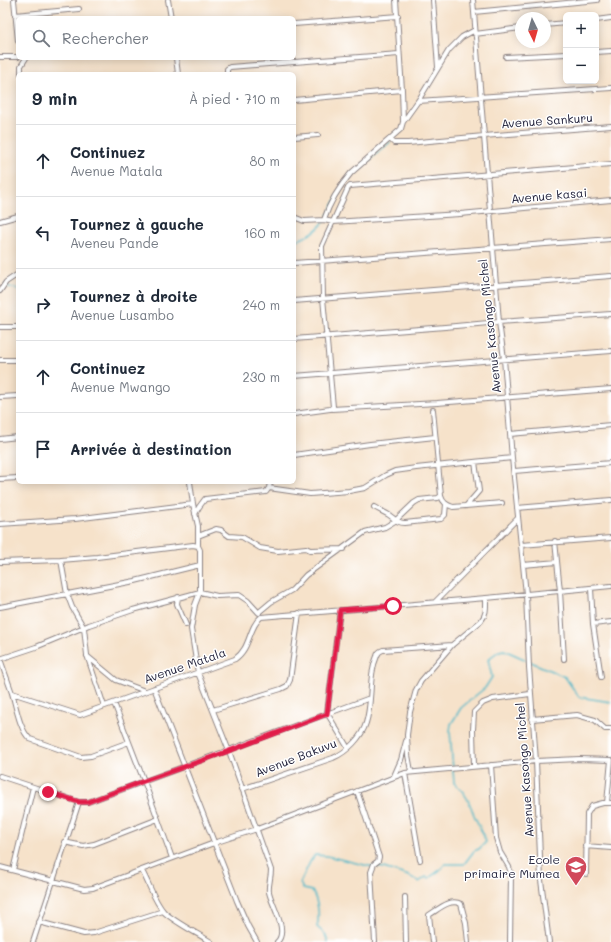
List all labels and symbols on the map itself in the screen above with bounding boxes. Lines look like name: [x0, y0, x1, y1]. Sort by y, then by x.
north arrow: [515, 12, 551, 48]
street label: Avenue Sankuru: [501, 109, 593, 131]
street label: Avenue kasai: [510, 184, 588, 206]
street label: Avenue Kasongo Michel: [474, 258, 504, 394]
route start: [384, 597, 402, 615]
street label: Avenue Matala: [142, 644, 228, 687]
street label: Avenue Kasongo Michel: [511, 702, 537, 838]
street label: Avenue Bakuvu: [253, 734, 339, 780]
route end: [39, 783, 57, 801]
place label: Ecole primaire Mumea: [464, 851, 560, 881]
school or university icon: Ecole primaire Mumea: [563, 854, 589, 887]

